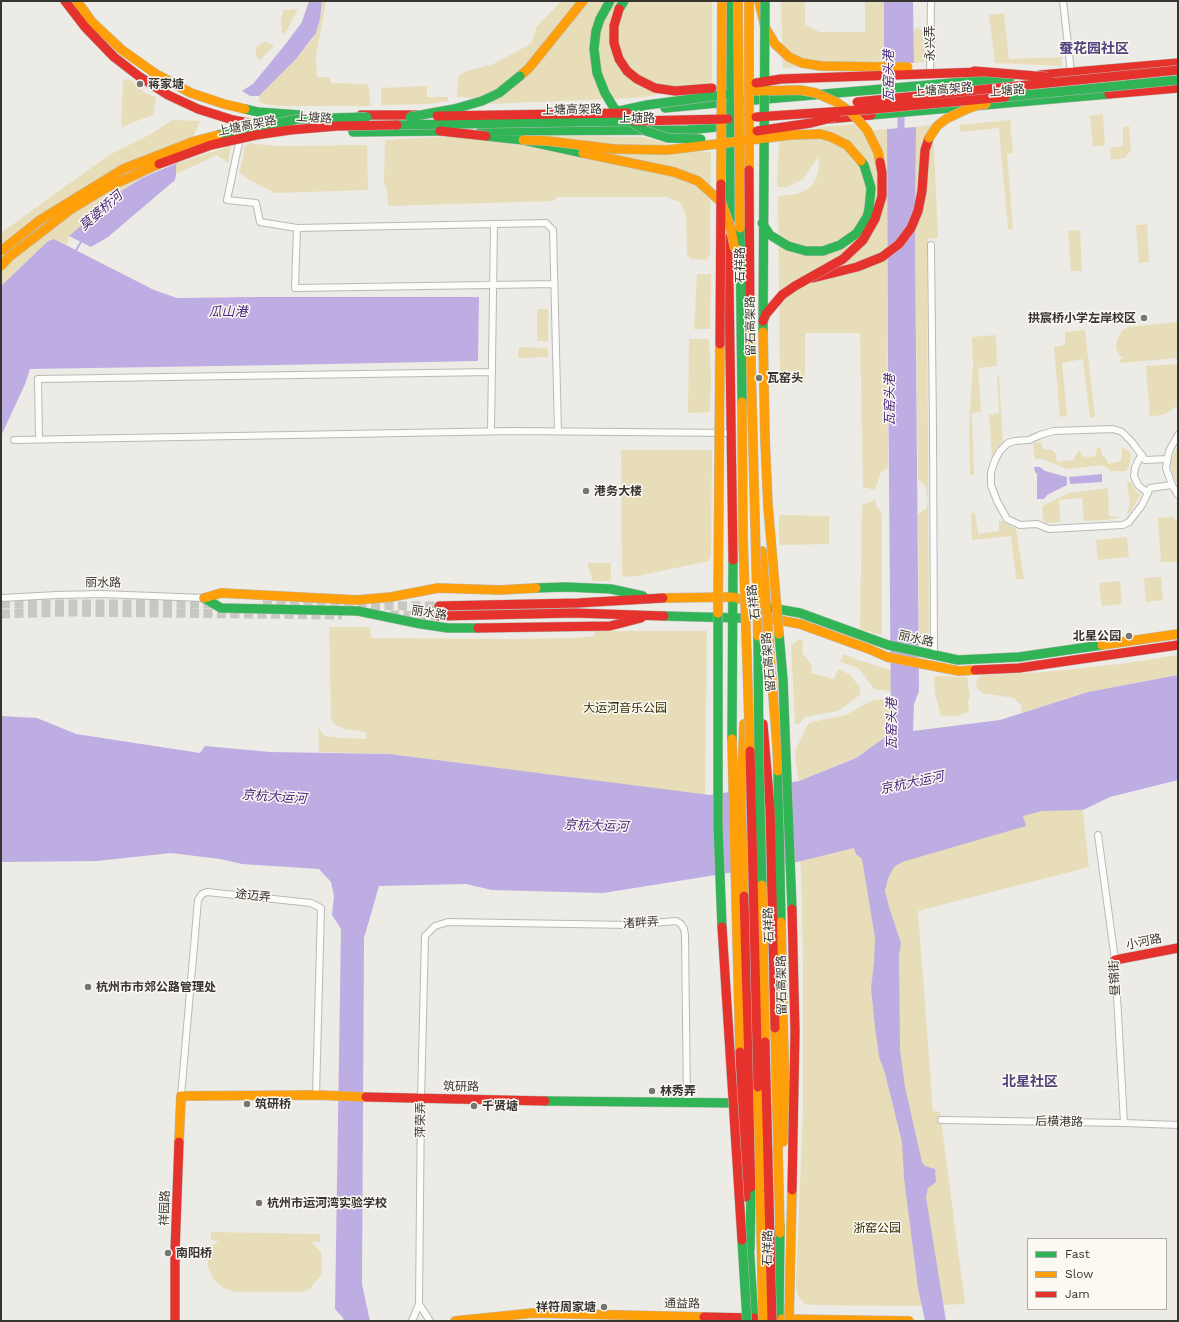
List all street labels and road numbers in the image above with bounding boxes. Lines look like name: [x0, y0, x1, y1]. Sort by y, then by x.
street label: 永兴弄: [923, 25, 937, 61]
street label: 上塘高架路: [912, 80, 974, 100]
street label: 上塘路: [988, 82, 1026, 100]
street label: 上塘高架路: [542, 102, 602, 118]
street label: 上塘路: [296, 110, 332, 126]
street label: 上塘路: [619, 111, 655, 125]
street label: 上塘高架路: [216, 113, 278, 139]
street label: 石祥路: [733, 247, 747, 283]
street label: 留石高架路: [743, 296, 759, 356]
street label: 丽水路: [85, 575, 121, 591]
street label: 石祥路: [745, 583, 763, 621]
street label: 丽水路: [410, 603, 448, 623]
street label: 丽水路: [897, 628, 935, 650]
street label: 留石高架路: [759, 631, 779, 693]
street label: 途迈弄: [234, 887, 272, 905]
street label: 石祥路: [761, 907, 777, 943]
street label: 渚畔弄: [623, 915, 659, 931]
street label: 小河路: [1125, 931, 1163, 953]
street label: 留石高架路: [774, 955, 790, 1015]
street label: 昼锦街: [1107, 960, 1123, 996]
street label: 筑研路: [443, 1079, 479, 1095]
street label: 萍荣弄: [413, 1102, 429, 1138]
street label: 后横港路: [1035, 1114, 1083, 1130]
street label: 祥园路: [157, 1190, 173, 1226]
street label: 石祥路: [760, 1230, 776, 1266]
street label: 通益路: [664, 1296, 700, 1312]

